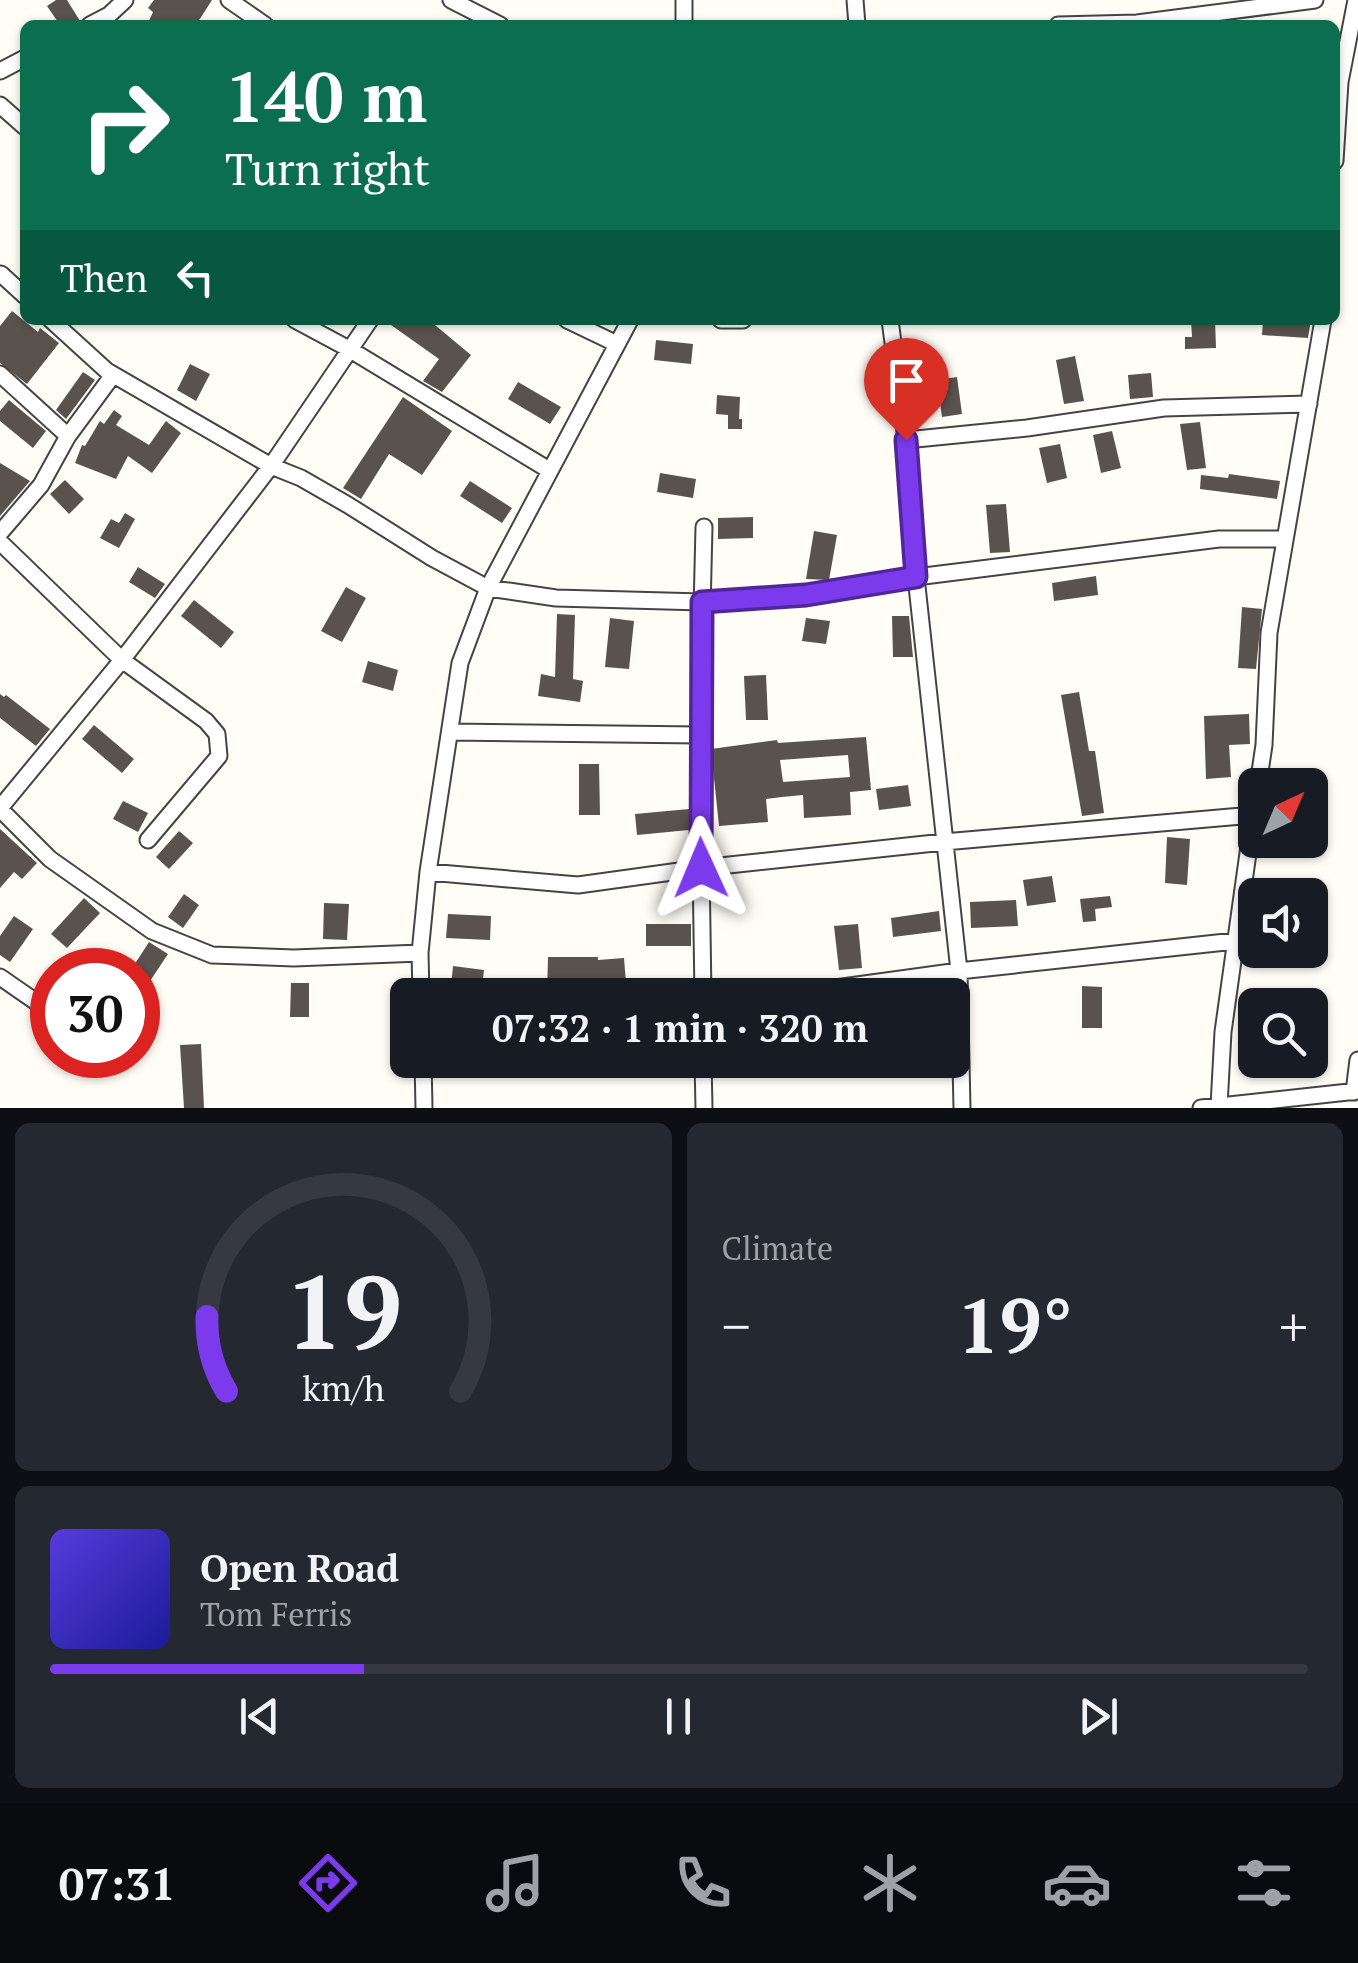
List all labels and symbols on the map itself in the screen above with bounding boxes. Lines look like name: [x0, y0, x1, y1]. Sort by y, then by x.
pin: [864, 338, 949, 441]
north arrow: [1238, 768, 1328, 858]
position arrow: [649, 816, 753, 920]
speed limit sign: 30: [30, 948, 160, 1078]

